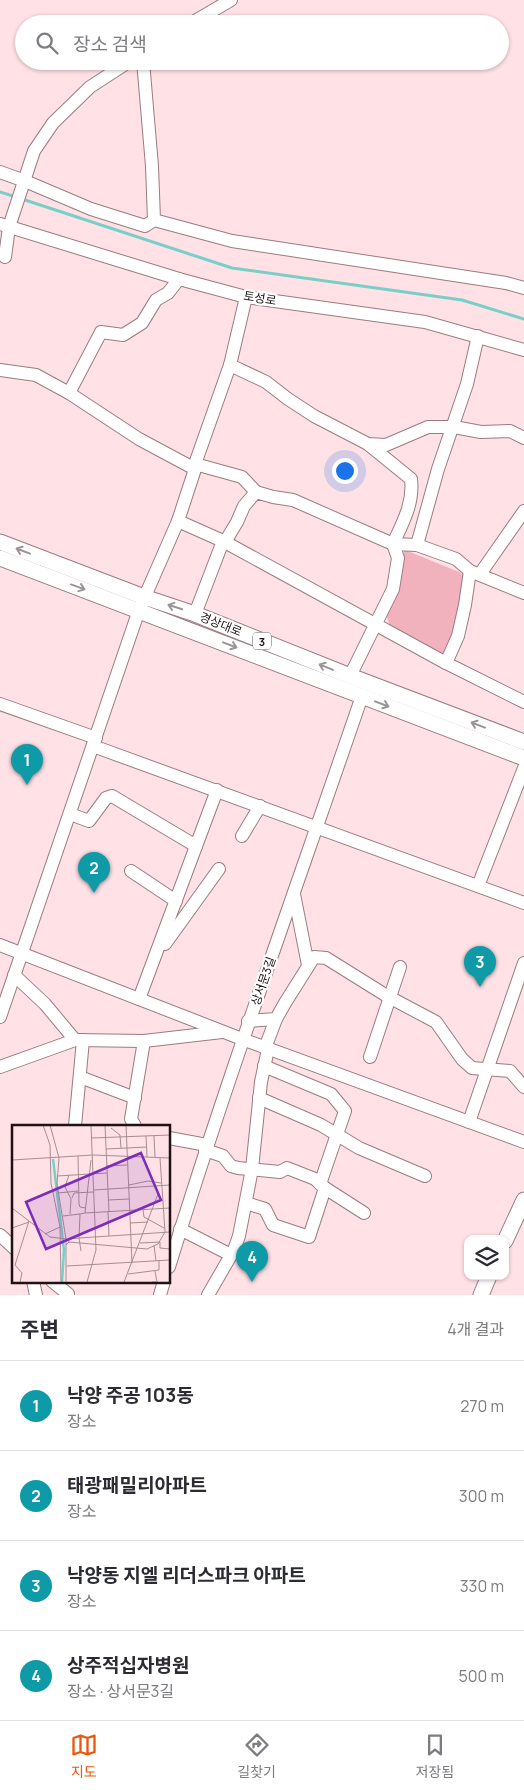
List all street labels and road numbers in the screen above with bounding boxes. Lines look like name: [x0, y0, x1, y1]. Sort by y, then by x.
street label: 토성로: [242, 287, 278, 309]
street label: 경상대로: [197, 608, 245, 640]
road number: 3: [253, 632, 271, 649]
street label: 상서문3길: [247, 954, 279, 1008]

